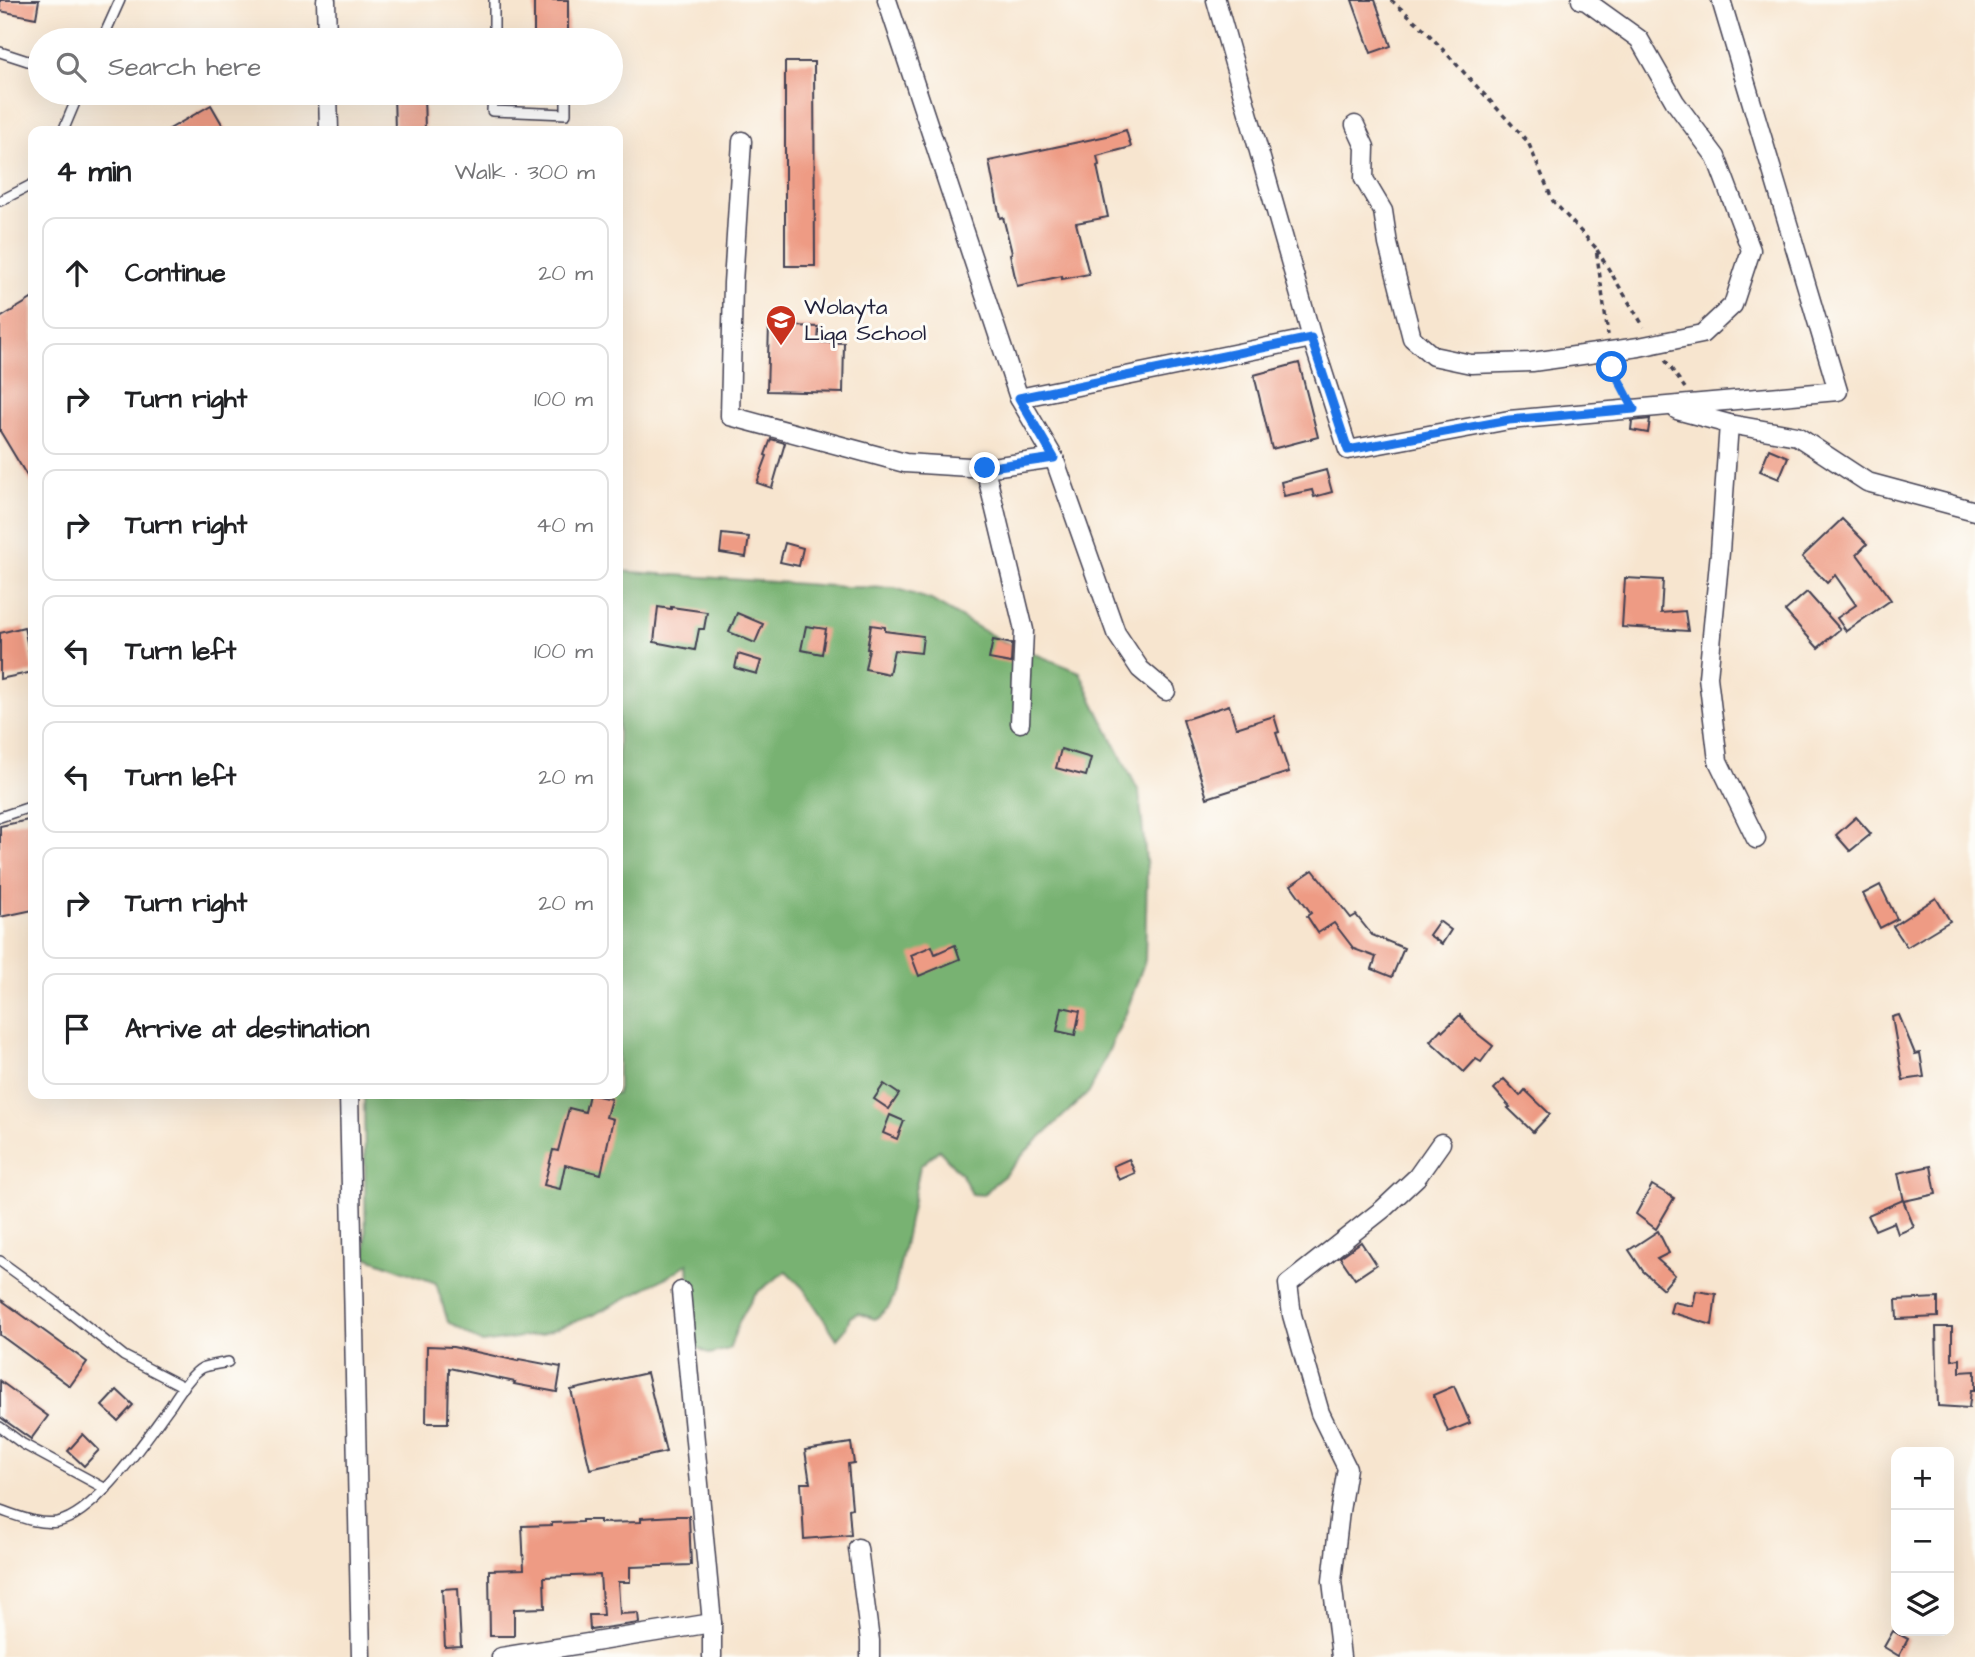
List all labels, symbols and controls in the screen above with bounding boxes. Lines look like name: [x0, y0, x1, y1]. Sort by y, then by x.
search box: [28, 28, 623, 105]
icon: search: [52, 48, 90, 86]
text: Search here: [108, 49, 261, 85]
text: 4 min: [56, 151, 131, 193]
text: Walk · 300 m: [454, 156, 595, 188]
icon: ahead: [58, 254, 96, 292]
text: Continue: [125, 255, 226, 291]
text: 20 m: [538, 257, 593, 289]
place label: Wolayta Liqa School: [804, 291, 926, 349]
school or university icon: Wolayta Liqa School: [764, 303, 798, 347]
route start: [1596, 351, 1627, 382]
icon: right: [58, 380, 96, 418]
text: Turn right: [125, 381, 247, 417]
text: 100 m: [534, 383, 593, 415]
route end: [969, 452, 1000, 483]
icon: right: [58, 506, 96, 544]
text: Turn right: [125, 507, 247, 543]
text: 40 m: [536, 509, 593, 541]
icon: left: [58, 632, 96, 670]
text: Turn left: [125, 633, 236, 669]
text: 100 m: [534, 635, 593, 667]
icon: left: [58, 758, 96, 796]
text: Turn left: [125, 759, 236, 795]
text: 20 m: [538, 761, 593, 793]
icon: right: [58, 884, 96, 922]
text: Turn right: [125, 885, 247, 921]
text: 20 m: [538, 887, 593, 919]
icon: arrive: [58, 1010, 96, 1048]
text: Arrive at destination: [125, 1011, 370, 1047]
map controls: [1891, 1447, 1954, 1636]
button: +: [1891, 1447, 1954, 1510]
button: −: [1891, 1510, 1954, 1573]
button: layers: [1891, 1573, 1954, 1636]

